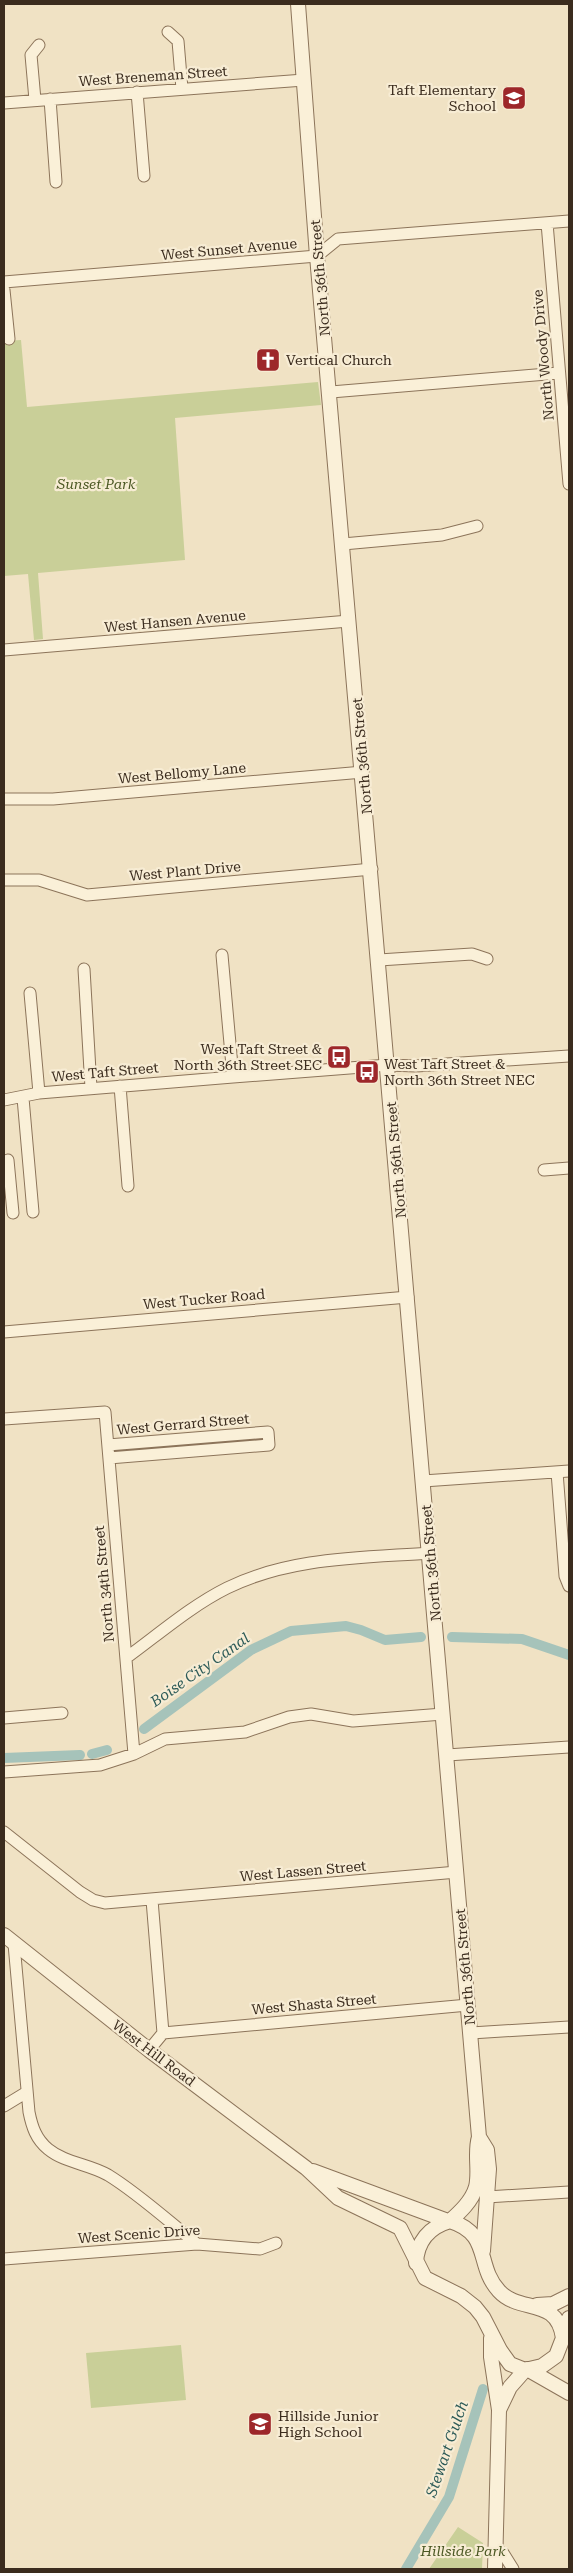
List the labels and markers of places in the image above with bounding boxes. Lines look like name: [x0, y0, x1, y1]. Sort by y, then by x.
place label: Taft Elementary School: [388, 82, 497, 114]
school or university icon: Taft Elementary School: [501, 85, 527, 111]
church icon: Vertical Church: [255, 347, 281, 373]
place label: Vertical Church: [286, 352, 392, 368]
place label: West Taft Street & North 36th Street SEC: [174, 1041, 322, 1073]
bus stop icon: West Taft Street & North 36th Street SEC: [326, 1044, 352, 1070]
place label: West Taft Street & North 36th Street NEC: [384, 1056, 535, 1088]
bus stop icon: West Taft Street & North 36th Street NEC: [354, 1059, 380, 1085]
place label: Hillside Junior High School: [278, 2408, 379, 2440]
school or university icon: Hillside Junior High School: [247, 2411, 273, 2437]

